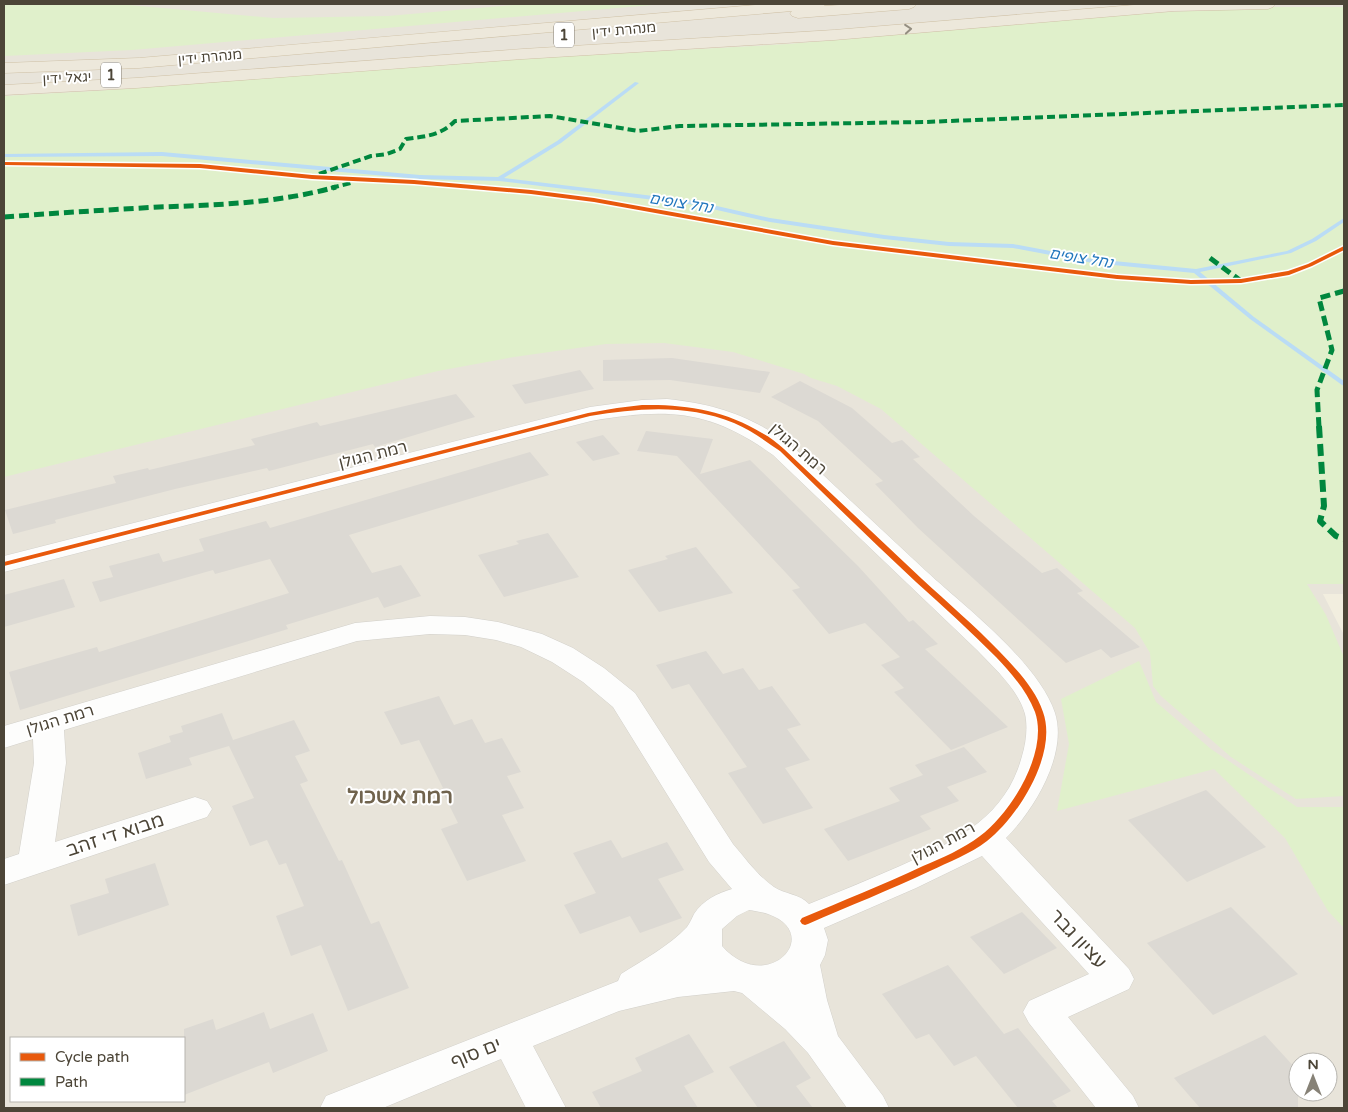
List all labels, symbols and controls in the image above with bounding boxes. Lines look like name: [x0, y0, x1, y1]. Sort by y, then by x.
street label: מנהרת ידין: [591, 19, 657, 41]
road number: 1: [554, 22, 574, 48]
one-way arrow: [904, 24, 912, 35]
street label: מנהרת ידין: [177, 46, 243, 68]
road number: 1: [101, 62, 121, 88]
street label: יגאל ידין: [42, 68, 92, 88]
water label: נחל צופים: [648, 189, 716, 217]
water label: נחל צופים: [1048, 244, 1116, 272]
street label: רמת הגולן: [765, 419, 831, 479]
street label: רמת הגולן: [337, 437, 409, 473]
street label: רמת הגולן: [24, 700, 96, 740]
district label: רמת אשכול: [347, 784, 453, 809]
street label: מבוא די זהב: [63, 809, 167, 861]
street label: רמת הגולן: [908, 818, 978, 868]
street label: עציון גבר: [1045, 905, 1111, 973]
street label: ים סוף: [448, 1033, 504, 1073]
legend: [10, 1037, 185, 1102]
text: Cycle path: [55, 1048, 129, 1066]
north arrow: [1288, 1052, 1338, 1102]
text: N: [1307, 1056, 1319, 1073]
text: Path: [55, 1073, 88, 1091]

